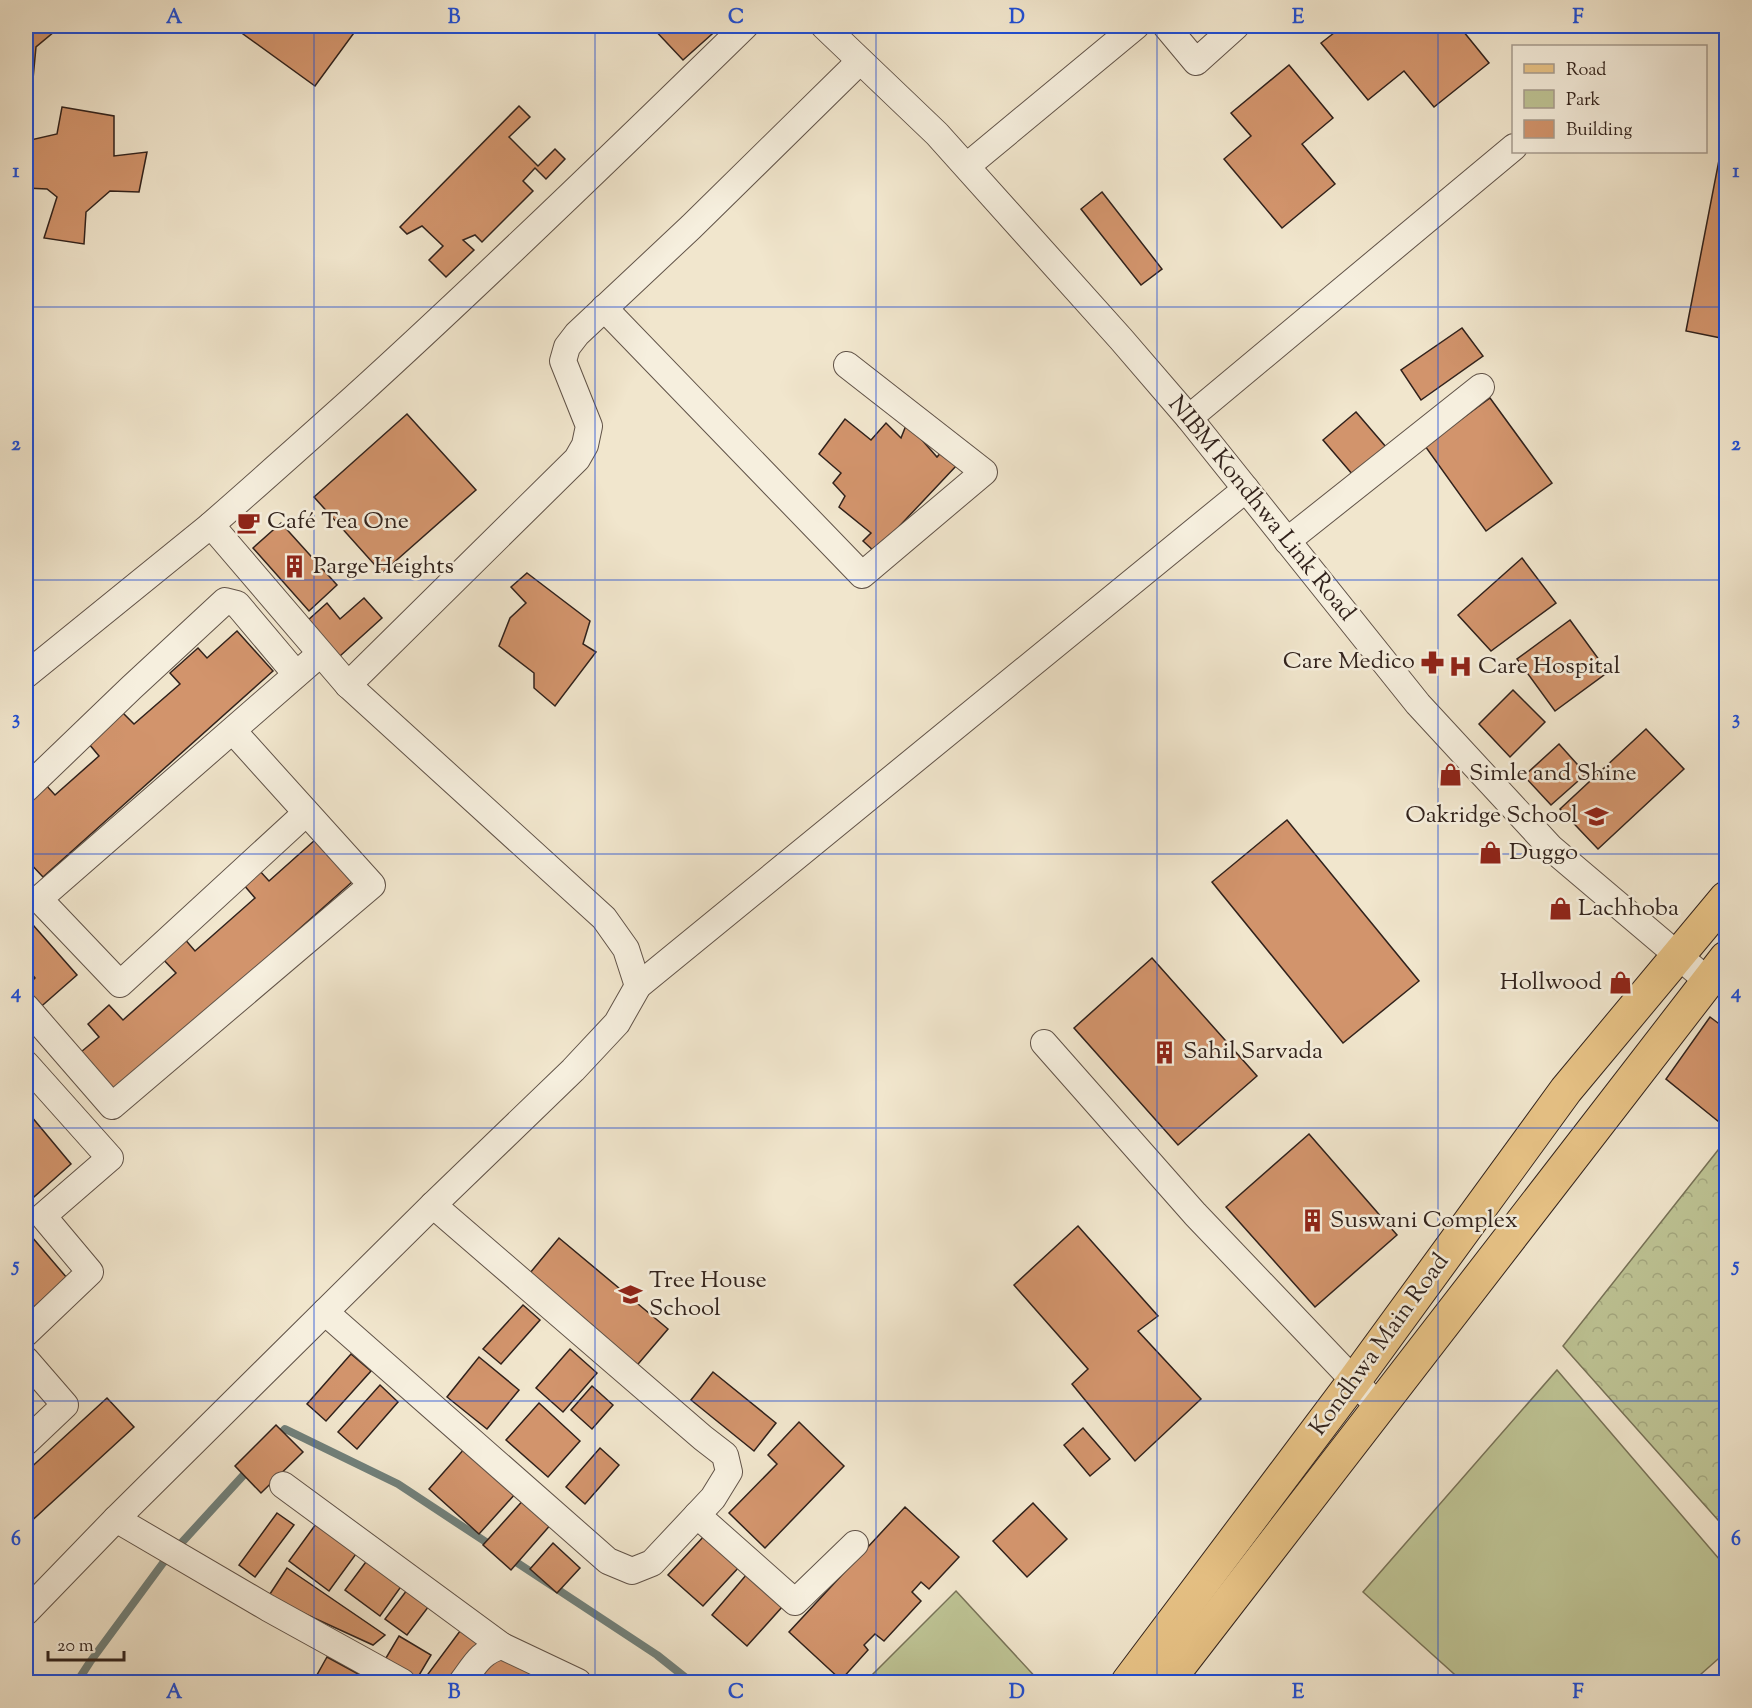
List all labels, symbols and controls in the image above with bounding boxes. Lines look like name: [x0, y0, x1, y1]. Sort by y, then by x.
text: A: [166, 4, 183, 33]
text: B: [448, 4, 461, 33]
text: C: [728, 4, 744, 33]
text: D: [1009, 4, 1025, 33]
text: E: [1292, 4, 1305, 33]
text: F: [1572, 4, 1584, 33]
legend: [1512, 45, 1707, 153]
text: Road: [1566, 58, 1606, 84]
text: Park: [1566, 88, 1601, 114]
text: Building: [1566, 118, 1632, 144]
text: 1: [13, 158, 20, 187]
text: 1: [1733, 158, 1740, 187]
street label: NIBM Kondhwa Link Road: [1159, 389, 1363, 629]
text: 2: [11, 431, 21, 460]
text: 2: [1731, 431, 1741, 460]
place label: Café Tea One: [267, 505, 409, 539]
cafe icon: Café Tea One: [236, 509, 262, 535]
place label: Parge Heights: [313, 550, 454, 584]
building icon: Parge Heights: [282, 554, 308, 580]
place label: Care Medico: [1283, 645, 1415, 679]
pharmacy icon: Care Medico: [1420, 649, 1446, 675]
place label: Care Hospital: [1478, 650, 1621, 684]
hospital icon: Care Hospital: [1447, 654, 1473, 680]
text: 3: [12, 705, 20, 734]
text: 3: [1732, 705, 1740, 734]
place label: Simle and Shine: [1469, 757, 1637, 791]
shop icon: Simle and Shine: [1438, 761, 1464, 787]
place label: Oakridge School: [1405, 799, 1578, 833]
school or university icon: Oakridge School: [1583, 803, 1609, 829]
place label: Duggo: [1509, 836, 1578, 870]
shop icon: Duggo: [1478, 840, 1504, 866]
place label: Lachhoba: [1578, 892, 1679, 926]
shop icon: Lachhoba: [1547, 896, 1573, 922]
place label: Hollwood: [1500, 966, 1602, 1000]
shop icon: Hollwood: [1607, 970, 1633, 996]
text: 4: [10, 979, 21, 1008]
text: 4: [1730, 979, 1741, 1008]
place label: Sahil Sarvada: [1183, 1035, 1323, 1069]
building icon: Sahil Sarvada: [1152, 1039, 1178, 1065]
place label: Suswani Complex: [1330, 1204, 1518, 1238]
building icon: Suswani Complex: [1299, 1208, 1325, 1234]
street label: Kondhwa Main Road: [1302, 1246, 1458, 1443]
text: 5: [11, 1252, 20, 1281]
text: 5: [1731, 1252, 1740, 1281]
place label: Tree House School: [649, 1264, 767, 1326]
school or university icon: Tree House School: [618, 1282, 644, 1308]
text: 6: [11, 1526, 21, 1555]
text: 6: [1731, 1526, 1741, 1555]
scale bar: [48, 1624, 124, 1662]
text: 20 m: [57, 1634, 94, 1660]
text: A: [166, 1679, 183, 1708]
text: B: [448, 1679, 461, 1708]
text: C: [728, 1679, 744, 1708]
text: D: [1009, 1679, 1025, 1708]
text: E: [1292, 1679, 1305, 1708]
text: F: [1572, 1679, 1584, 1708]

